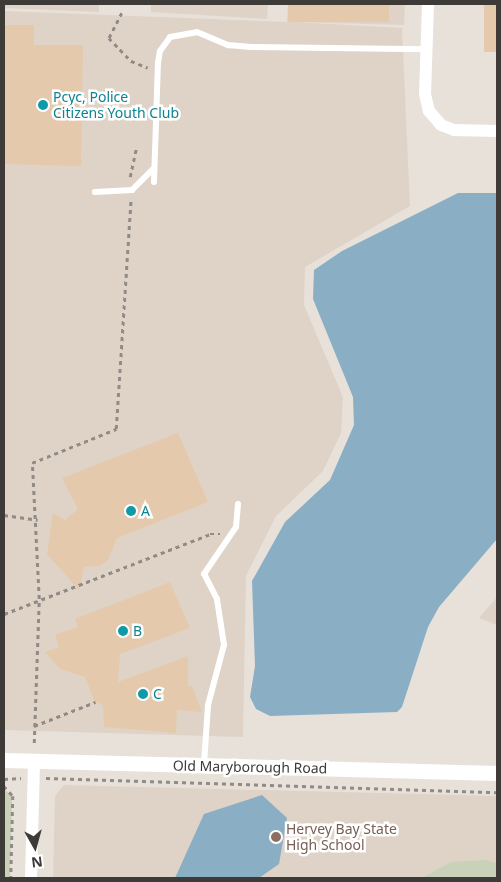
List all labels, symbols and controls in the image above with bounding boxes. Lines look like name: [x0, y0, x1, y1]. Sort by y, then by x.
place label: Pcyc, Police Citizens Youth Club: [53, 89, 179, 121]
marker: Pcyc, Police Citizens Youth Club: [37, 99, 49, 111]
place label: A: [141, 503, 150, 519]
marker: A: [125, 505, 137, 517]
place label: B: [133, 623, 142, 639]
marker: B: [117, 625, 129, 637]
place label: C: [153, 686, 162, 702]
marker: C: [137, 688, 149, 700]
street label: Old Maryborough Road: [173, 757, 327, 777]
place label: Hervey Bay State High School: [286, 821, 397, 854]
north arrow: [10, 822, 60, 872]
marker: Hervey Bay State High School: [270, 831, 282, 843]
text: N: [30, 852, 44, 873]

